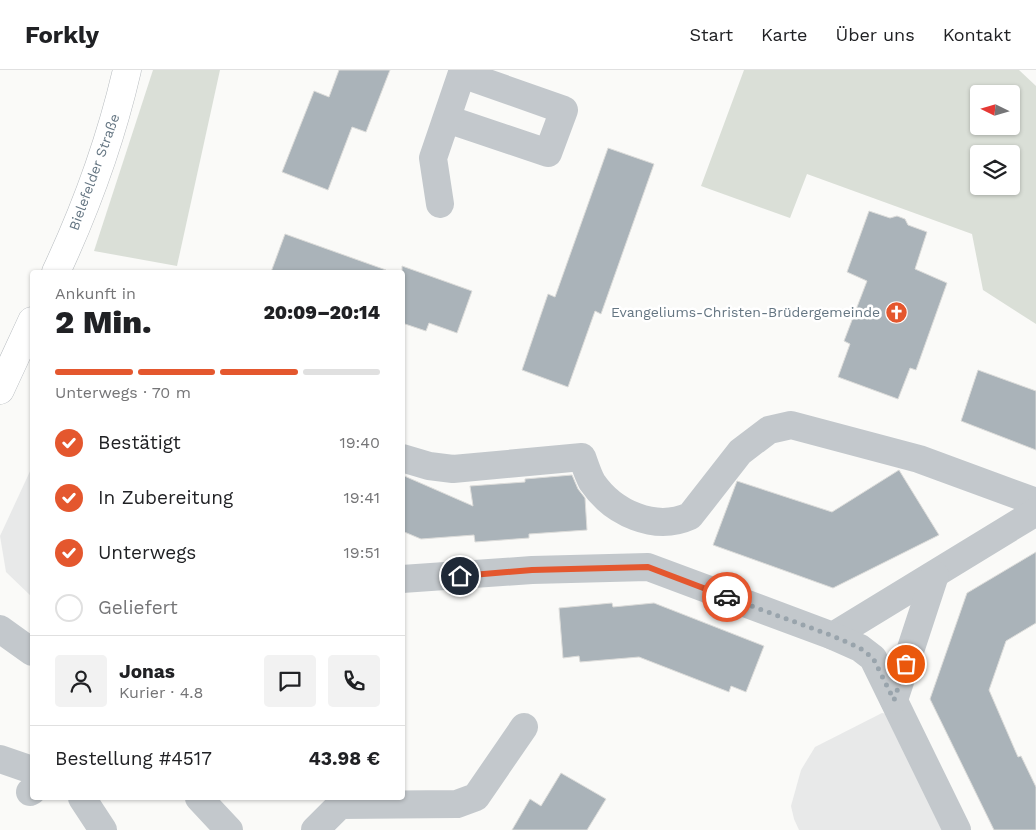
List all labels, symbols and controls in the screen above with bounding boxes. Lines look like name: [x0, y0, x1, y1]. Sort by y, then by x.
text: Forkly: [25, 21, 99, 49]
text: Start: [689, 24, 733, 45]
text: Karte: [761, 24, 808, 45]
text: Über uns: [836, 24, 915, 45]
text: Kontakt: [943, 24, 1011, 45]
north arrow: [970, 85, 1020, 135]
map controls: [970, 85, 1020, 195]
street label: Bielefelder Straße: [65, 112, 123, 232]
button: layers: [970, 145, 1020, 195]
text: Ankunft in: [55, 284, 136, 303]
church icon: Evangeliums-Christen-Brüdergemeinde: [884, 300, 908, 324]
text: 20:09–20:14: [263, 301, 380, 324]
text: 2 Min.: [55, 303, 152, 341]
place label: Evangeliums-Christen-Brüdergemeinde: [611, 304, 880, 320]
text: Unterwegs · 70 m: [55, 383, 191, 402]
icon: check: [55, 429, 83, 457]
text: Bestätigt: [98, 431, 181, 454]
text: 19:40: [339, 433, 380, 452]
icon: check: [55, 484, 83, 512]
text: In Zubereitung: [98, 486, 233, 509]
text: 19:41: [343, 488, 380, 507]
icon: check: [55, 539, 83, 567]
text: Unterwegs: [98, 541, 196, 564]
text: 19:51: [344, 543, 380, 562]
pin: [439, 555, 481, 597]
icon: home: [446, 562, 474, 590]
courier: [702, 572, 752, 622]
icon: car: [713, 583, 741, 611]
text: Geliefert: [98, 596, 178, 619]
pin: [885, 643, 927, 685]
icon: bag: [892, 650, 920, 678]
button: person: [55, 655, 107, 707]
button: chat: [264, 655, 316, 707]
button: phone: [328, 655, 380, 707]
text: Jonas: [119, 660, 175, 683]
text: Kurier · 4.8: [119, 683, 203, 702]
text: Bestellung #4517: [55, 747, 212, 770]
text: 43.98 €: [309, 747, 380, 770]

